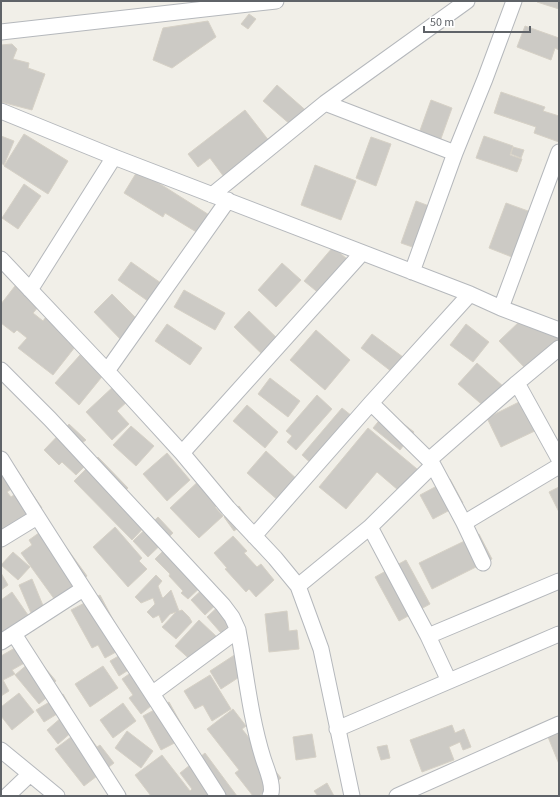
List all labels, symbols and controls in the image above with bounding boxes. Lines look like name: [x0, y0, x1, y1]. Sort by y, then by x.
scale bar: [424, 8, 530, 34]
text: 50 m: [430, 14, 454, 31]

